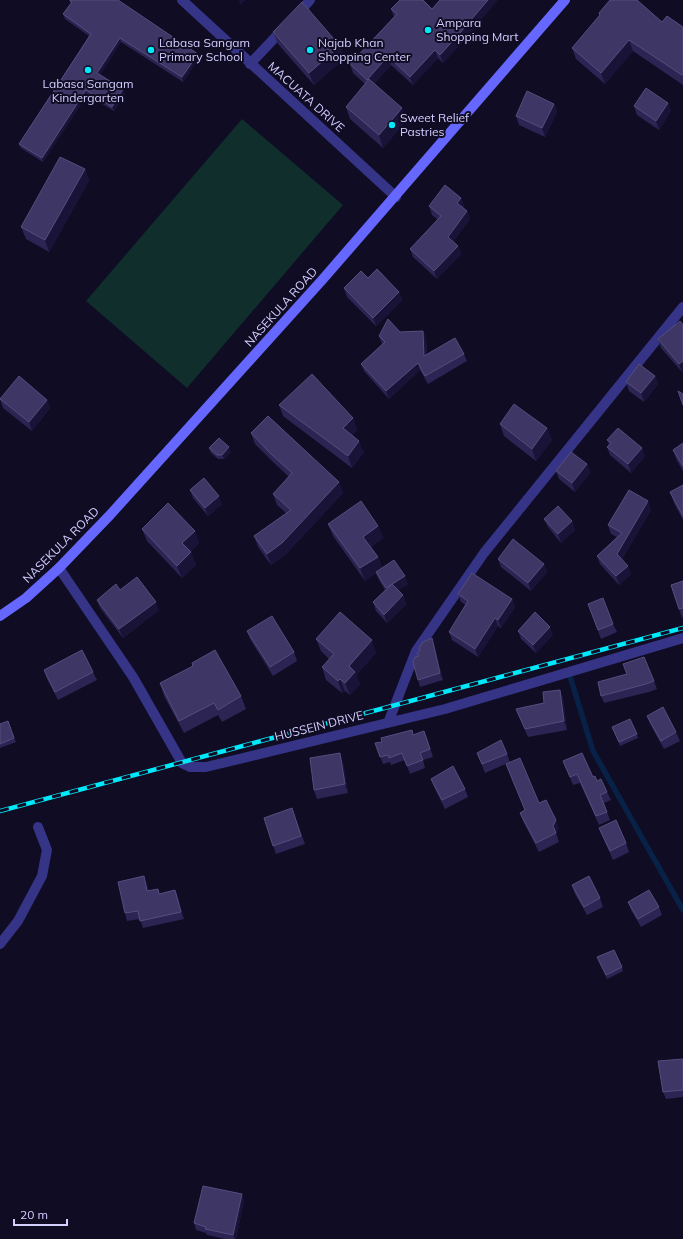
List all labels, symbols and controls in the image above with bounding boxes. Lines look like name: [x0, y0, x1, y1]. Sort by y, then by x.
place label: Ampara Shopping Mart: [436, 15, 518, 44]
marker: Ampara Shopping Mart: [423, 25, 433, 35]
place label: Labasa Sangam Primary School: [159, 35, 250, 64]
place label: Najab Khan Shopping Center: [318, 35, 411, 64]
marker: Labasa Sangam Primary School: [146, 45, 156, 55]
marker: Najab Khan Shopping Center: [305, 45, 315, 55]
street label: MACUATA DRIVE: [265, 58, 348, 135]
marker: Labasa Sangam Kindergarten: [83, 65, 93, 75]
place label: Labasa Sangam Kindergarten: [42, 76, 134, 105]
place label: Sweet Relief Pastries: [400, 110, 470, 139]
marker: Sweet Relief Pastries: [387, 120, 397, 130]
street label: NASEKULA ROAD: [241, 264, 320, 350]
street label: NASEKULA ROAD: [19, 503, 102, 586]
street label: HUSSEIN DRIVE: [273, 707, 365, 744]
scale bar: [14, 1201, 67, 1227]
text: 20 m: [20, 1207, 48, 1222]

